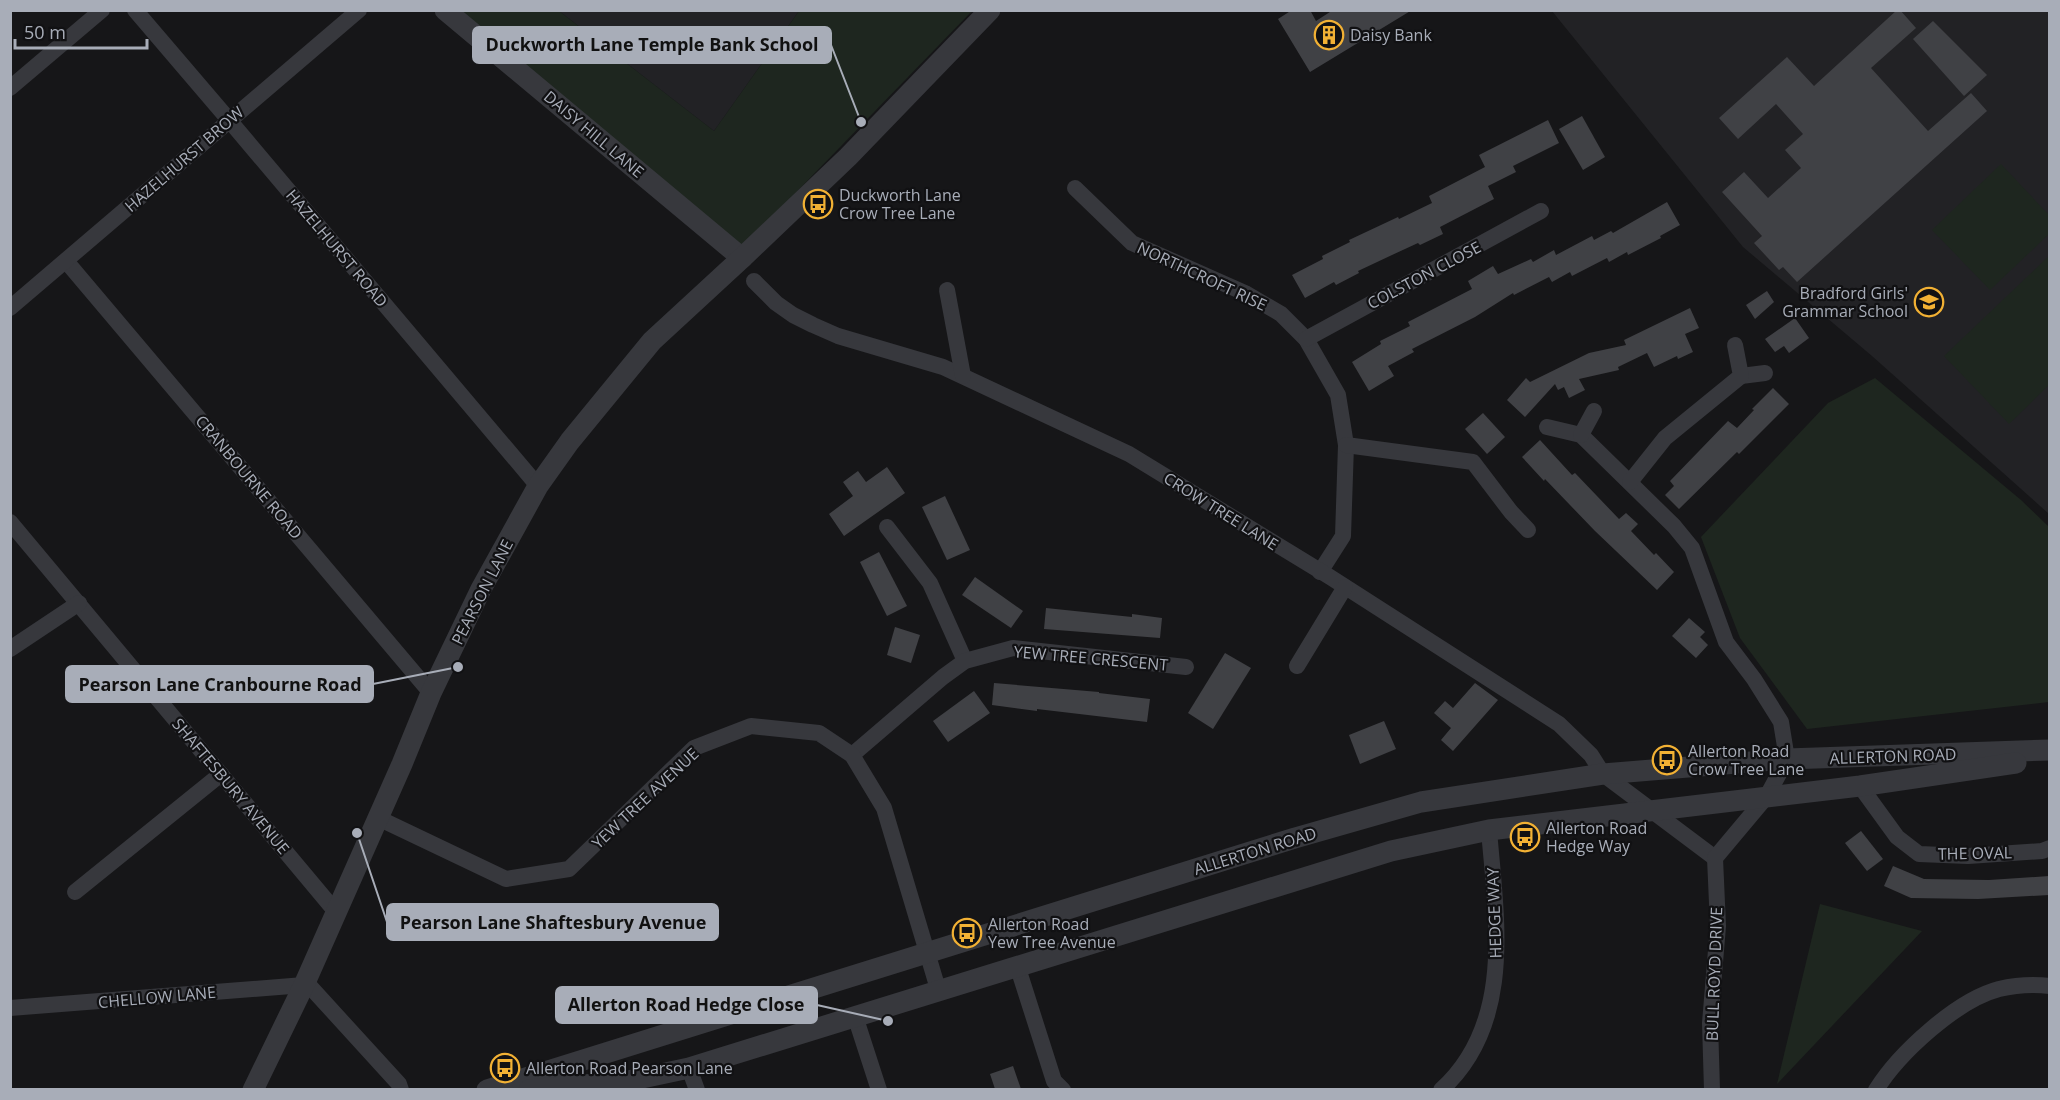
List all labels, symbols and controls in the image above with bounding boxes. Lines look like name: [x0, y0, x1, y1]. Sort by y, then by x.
scale bar: [15, 12, 147, 50]
building icon: Daisy Bank: [1313, 19, 1345, 51]
text: 50 m: [24, 20, 66, 44]
place label: Daisy Bank: [1350, 24, 1432, 46]
callout: Duckworth Lane Temple Bank School: [473, 27, 831, 63]
text: Duckworth Lane Temple Bank School: [485, 32, 819, 56]
street label: DAISY HILL LANE: [539, 86, 649, 182]
street label: HAZELHURST BROW: [120, 101, 248, 217]
street label: HAZELHURST ROAD: [281, 184, 393, 312]
place label: Duckworth Lane Crow Tree Lane: [839, 184, 961, 224]
bus stop icon: Duckworth Lane Crow Tree Lane: [802, 188, 834, 220]
street label: NORTHCROFT RISE: [1134, 236, 1270, 316]
street label: COLSTON CLOSE: [1363, 236, 1485, 314]
place label: Bradford Girls' Grammar School: [1782, 282, 1908, 322]
school or university icon: Bradford Girls' Grammar School: [1913, 286, 1945, 318]
street label: CRANBOURNE ROAD: [191, 410, 307, 544]
street label: CROW TREE LANE: [1159, 467, 1283, 555]
street label: PEARSON LANE: [446, 536, 518, 648]
street label: YEW TREE CRESCENT: [1013, 640, 1169, 676]
callout: Pearson Lane Cranbourne Road: [66, 666, 373, 702]
text: Pearson Lane Cranbourne Road: [78, 672, 362, 696]
street label: SHAFTESBURY AVENUE: [167, 713, 295, 859]
place label: Allerton Road Crow Tree Lane: [1688, 740, 1804, 780]
street label: YEW TREE AVENUE: [587, 743, 703, 853]
street label: ALLERTON ROAD: [1829, 743, 1957, 769]
bus stop icon: Allerton Road Crow Tree Lane: [1651, 744, 1683, 776]
place label: Allerton Road Hedge Way: [1546, 817, 1647, 857]
bus stop icon: Allerton Road Hedge Way: [1509, 821, 1541, 853]
street label: ALLERTON ROAD: [1191, 822, 1319, 880]
street label: THE OVAL: [1938, 841, 2012, 865]
street label: HEDGE WAY: [1481, 867, 1507, 959]
callout: Pearson Lane Shaftesbury Avenue: [387, 904, 718, 940]
street label: BULL ROYD DRIVE: [1701, 907, 1727, 1041]
text: Pearson Lane Shaftesbury Avenue: [400, 910, 706, 934]
place label: Allerton Road Yew Tree Avenue: [988, 913, 1116, 953]
bus stop icon: Allerton Road Yew Tree Avenue: [951, 917, 983, 949]
street label: CHELLOW LANE: [97, 981, 217, 1013]
callout: Allerton Road Hedge Close: [556, 987, 817, 1023]
text: Allerton Road Hedge Close: [568, 992, 804, 1016]
bus stop icon: Allerton Road Pearson Lane: [489, 1052, 521, 1084]
place label: Allerton Road Pearson Lane: [526, 1057, 733, 1079]

